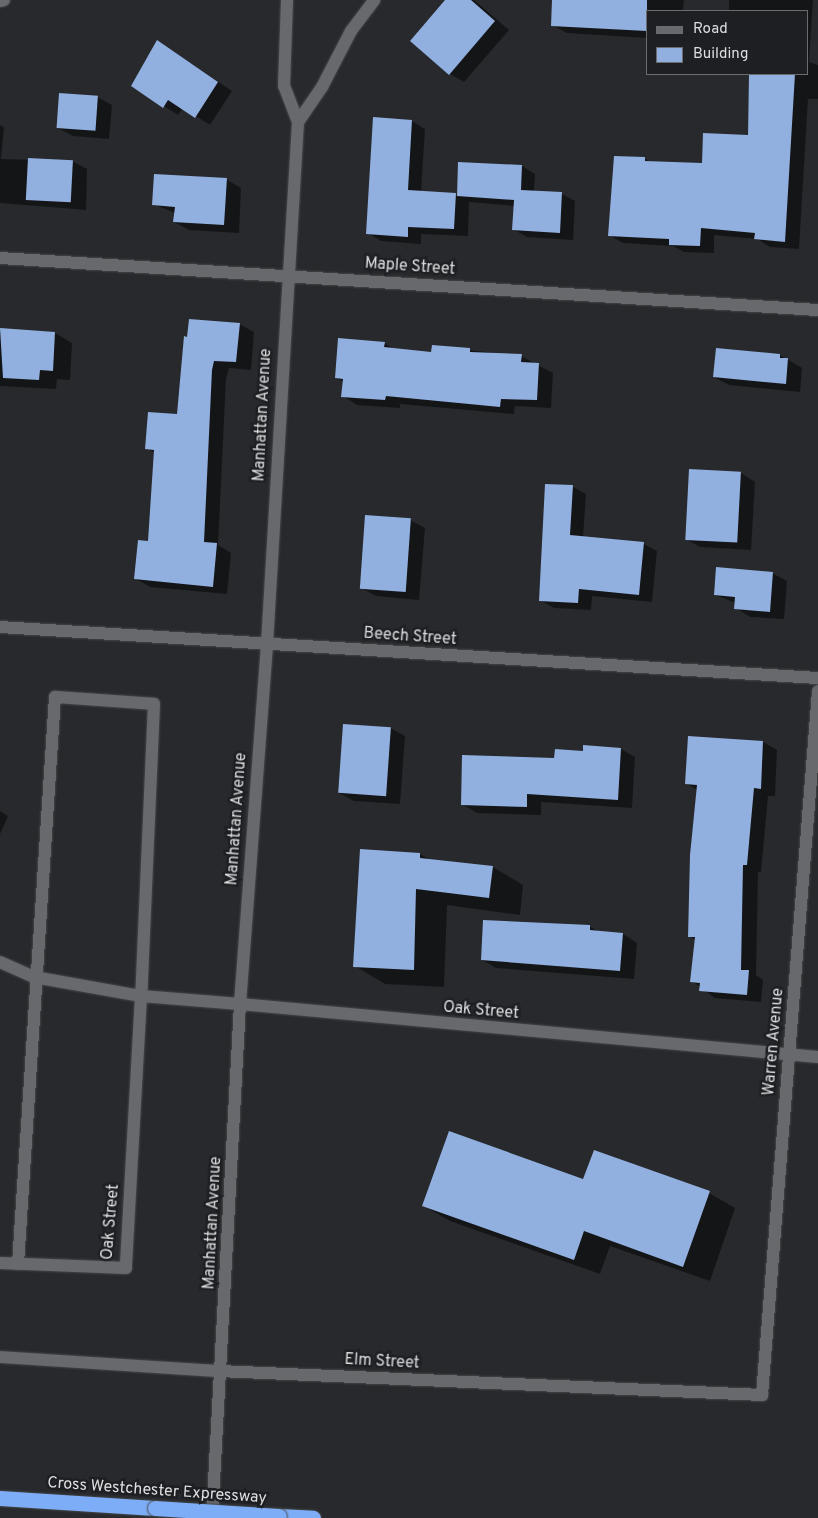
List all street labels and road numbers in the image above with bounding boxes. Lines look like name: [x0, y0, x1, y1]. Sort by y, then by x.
street label: Maple Street: [364, 254, 456, 280]
street label: Manhattan Avenue: [250, 348, 276, 482]
street label: Beech Street: [363, 624, 457, 650]
street label: Manhattan Avenue: [223, 752, 251, 886]
street label: Warren Avenue: [760, 987, 788, 1097]
street label: Oak Street: [442, 998, 520, 1024]
street label: Manhattan Avenue: [200, 1156, 226, 1290]
street label: Oak Street: [98, 1183, 124, 1261]
street label: Elm Street: [344, 1350, 420, 1374]
street label: Cross Westchester Expressway: [46, 1474, 268, 1508]

